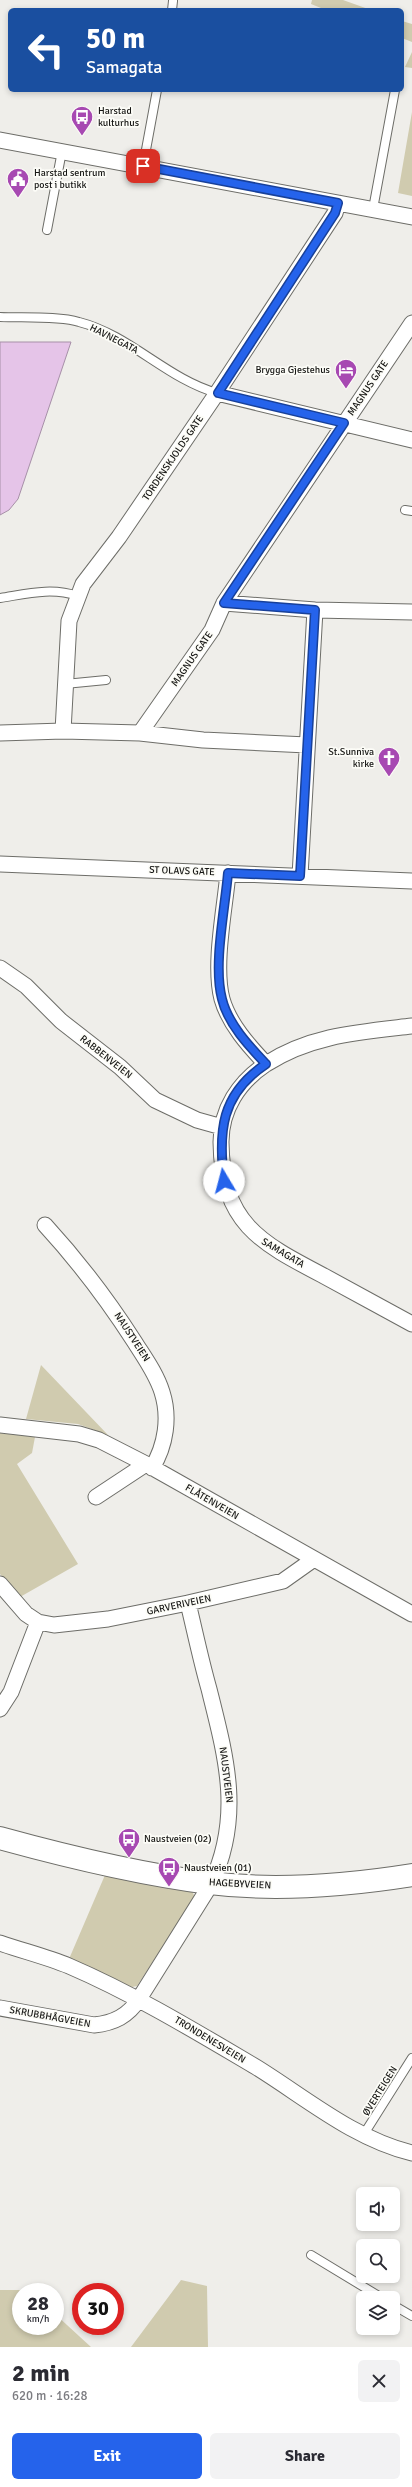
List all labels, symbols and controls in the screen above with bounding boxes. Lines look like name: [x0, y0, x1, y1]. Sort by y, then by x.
text: 50 m: [86, 22, 145, 56]
icon: left: [20, 24, 72, 76]
text: Samagata: [86, 56, 162, 78]
bus stop icon: Harstad kulturhus: [69, 104, 95, 137]
place label: Harstad kulturhus: [98, 105, 140, 129]
pin: [126, 149, 160, 183]
icon: arrive: [132, 155, 154, 177]
public building icon: Harstad sentrum post i butikk: [5, 166, 31, 199]
place label: Harstad sentrum post i butikk: [34, 167, 105, 191]
street label: HAVNEGATA: [88, 322, 140, 356]
hotel icon: Brygga Gjestehus: [333, 357, 359, 390]
street label: MAGNUS GATE: [345, 358, 391, 418]
place label: Brygga Gjestehus: [255, 364, 331, 376]
street label: TORDENSKJOLDS GATE: [140, 413, 206, 503]
street label: MAGNUS GATE: [169, 629, 216, 689]
church icon: St.Sunniva kirke: [376, 745, 402, 778]
place label: St.Sunniva kirke: [328, 746, 374, 770]
street label: ST OLAVS GATE: [149, 864, 215, 878]
street label: RABBENVEIEN: [77, 1033, 135, 1081]
position arrow: [203, 1160, 245, 1202]
street label: SAMAGATA: [259, 1235, 307, 1271]
street label: NAUSTVEIEN: [112, 1310, 152, 1364]
street label: FLÅTENVEIEN: [183, 1482, 241, 1522]
street label: GARVERIVEIEN: [146, 1592, 212, 1618]
street label: NAUSTVEIEN: [217, 1746, 235, 1804]
bus stop icon: Naustveien (02): [116, 1826, 142, 1859]
place label: Naustveien (02): [144, 1833, 212, 1845]
bus stop icon: Naustveien (01): [156, 1855, 182, 1888]
place label: Naustveien (01): [184, 1862, 252, 1874]
street label: HAGEBYVEIEN: [208, 1876, 272, 1892]
street label: SKRUBBHÅGVEIEN: [9, 2004, 91, 2030]
street label: TRONDENESVEIEN: [172, 2014, 248, 2066]
street label: ØVERTEIGEN: [360, 2064, 400, 2118]
map controls: [356, 2187, 400, 2335]
button: sound: [356, 2187, 400, 2231]
button: search: [356, 2239, 400, 2283]
speed limit sign: 30: [72, 2283, 124, 2335]
text: 28: [27, 2291, 49, 2316]
button: layers: [356, 2291, 400, 2335]
text: km/h: [27, 2313, 49, 2325]
text: 2 min: [12, 2358, 70, 2388]
button: close: [358, 2360, 400, 2402]
text: 620 m · 16:28: [12, 2388, 88, 2404]
button: Exit: [12, 2433, 202, 2479]
button: Share: [210, 2433, 400, 2479]

